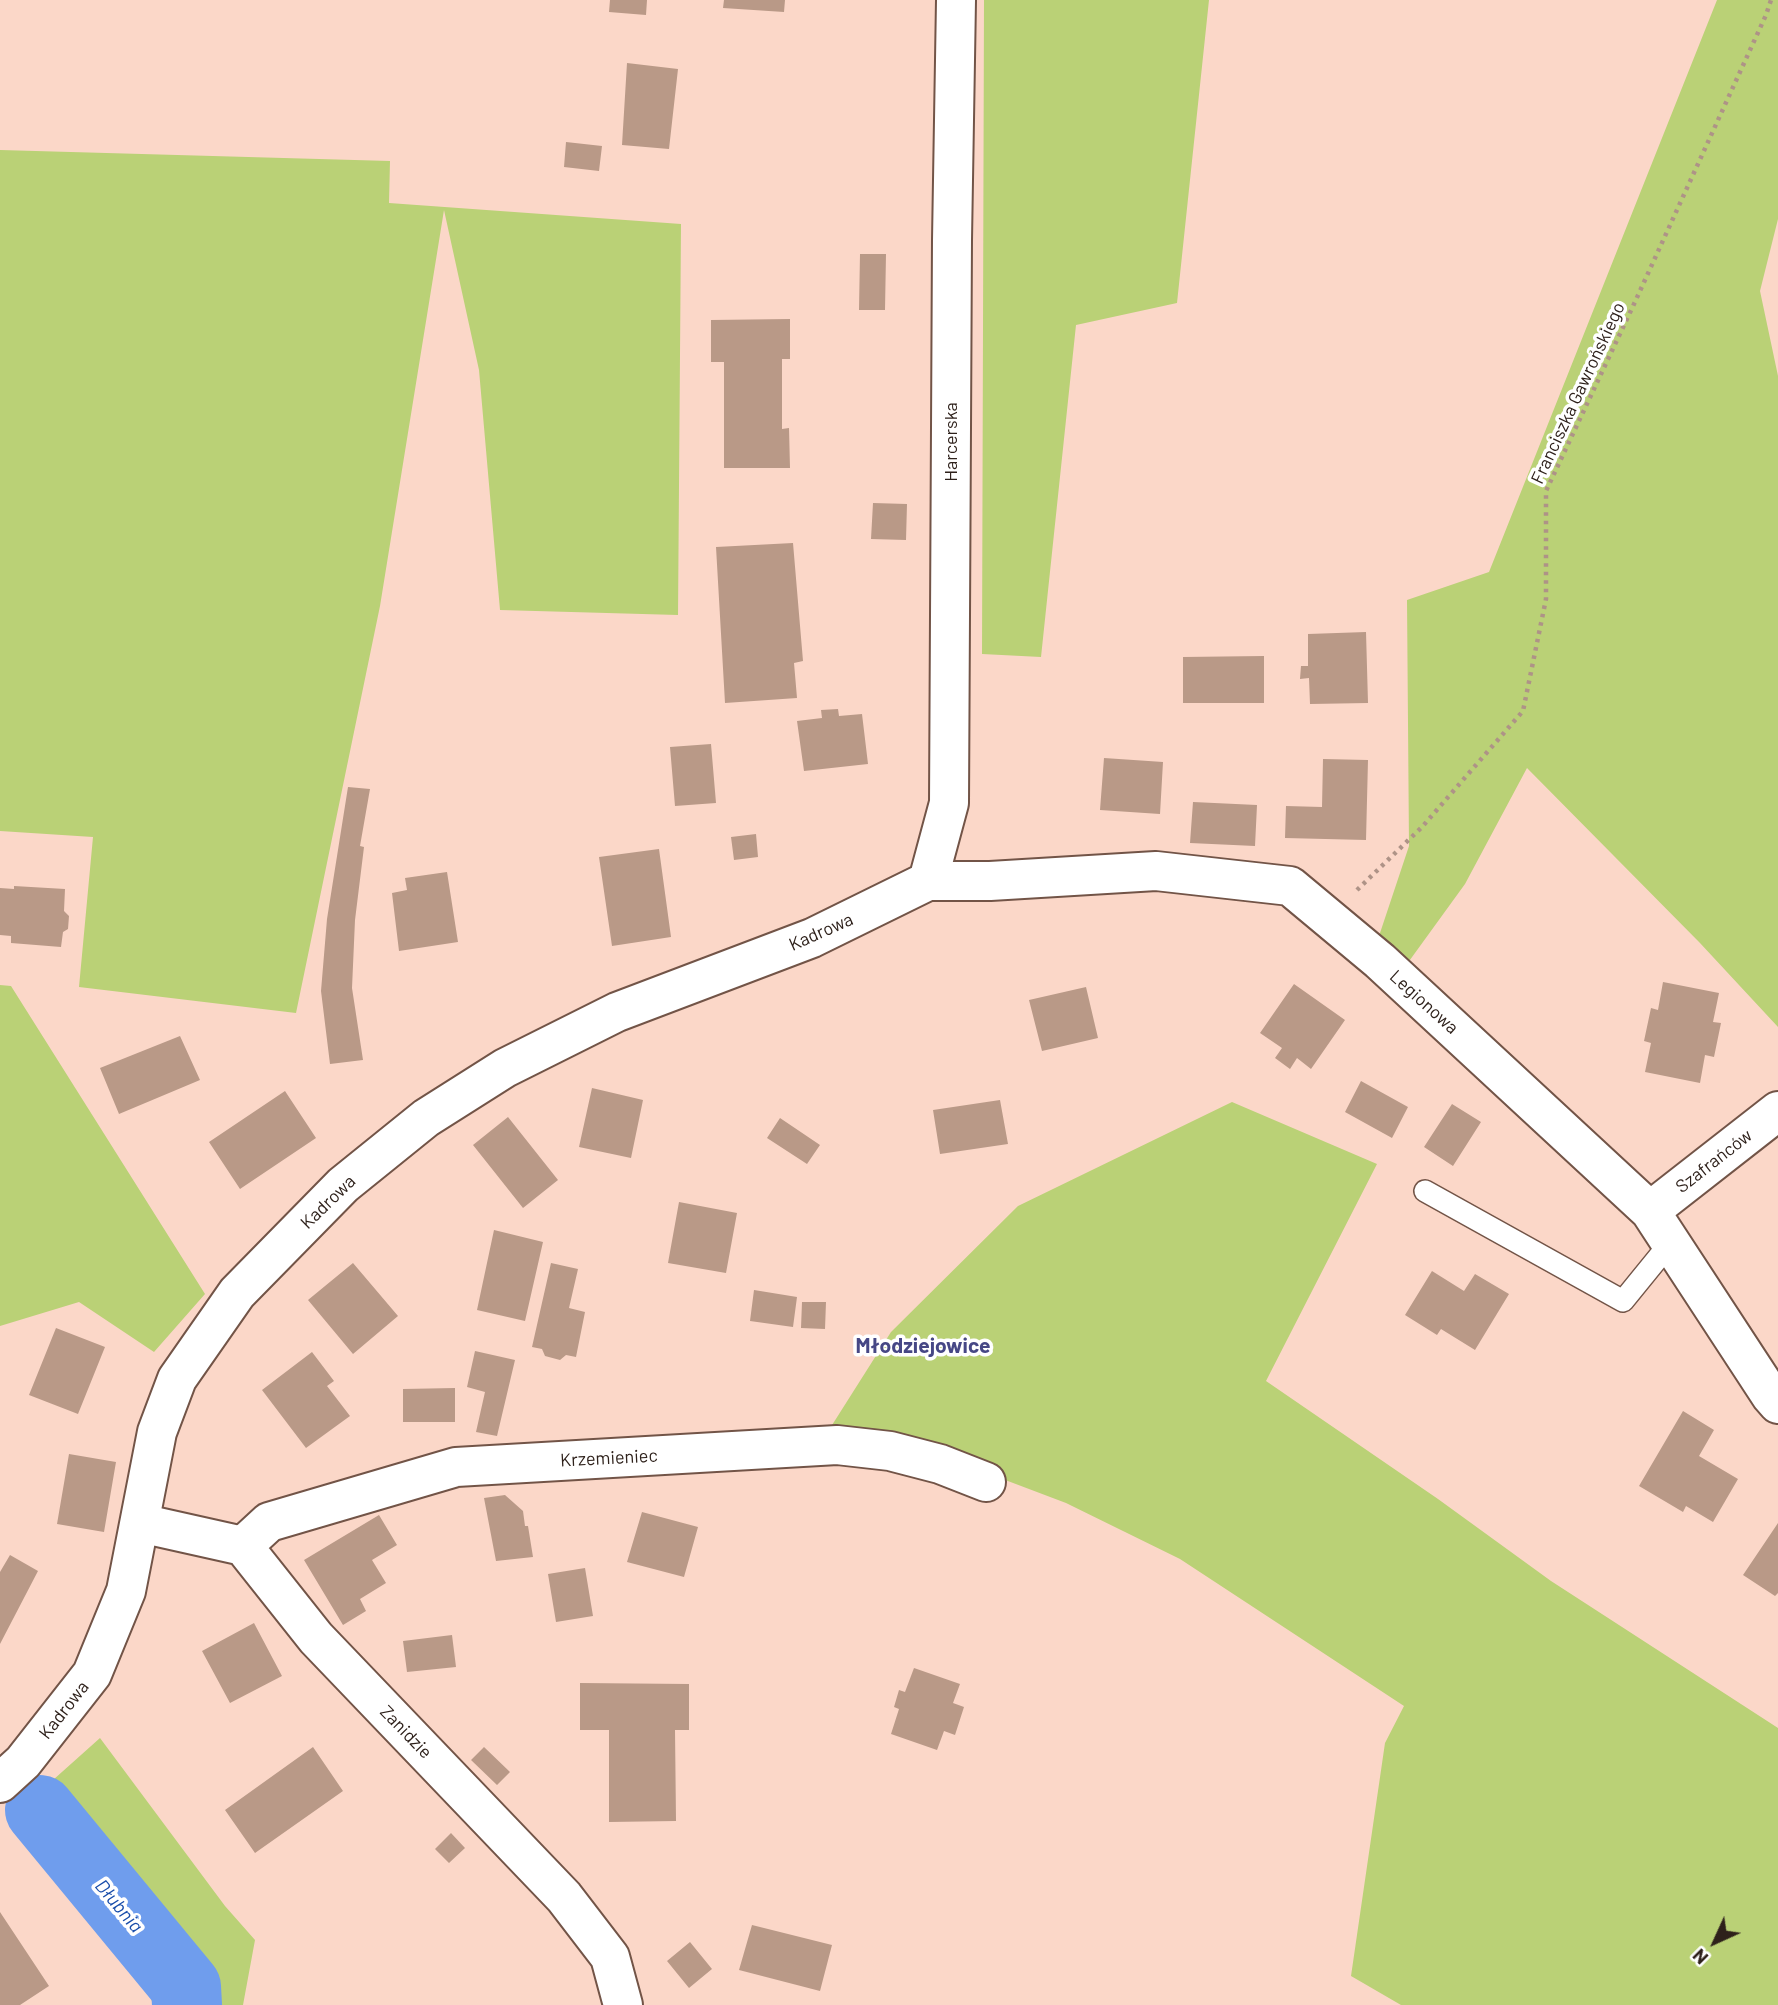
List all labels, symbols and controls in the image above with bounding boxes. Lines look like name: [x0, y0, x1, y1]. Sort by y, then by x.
street label: Franciszka Gawrońskiego: [1526, 299, 1630, 487]
street label: Harcerska: [940, 402, 962, 482]
street label: Kadrowa: [786, 908, 856, 956]
street label: Legionowa: [1385, 966, 1463, 1038]
street label: Szafrańców: [1672, 1125, 1756, 1197]
street label: Kadrowa: [296, 1171, 360, 1233]
district label: Młodziejowice: [855, 1333, 991, 1359]
street label: Krzemieniec: [560, 1445, 658, 1471]
street label: Kadrowa: [35, 1677, 93, 1743]
street label: Zanidzie: [376, 1701, 436, 1763]
water label: Dłubnia: [90, 1875, 148, 1937]
north arrow: [1680, 1907, 1750, 1977]
text: N: [1687, 1945, 1712, 1970]

